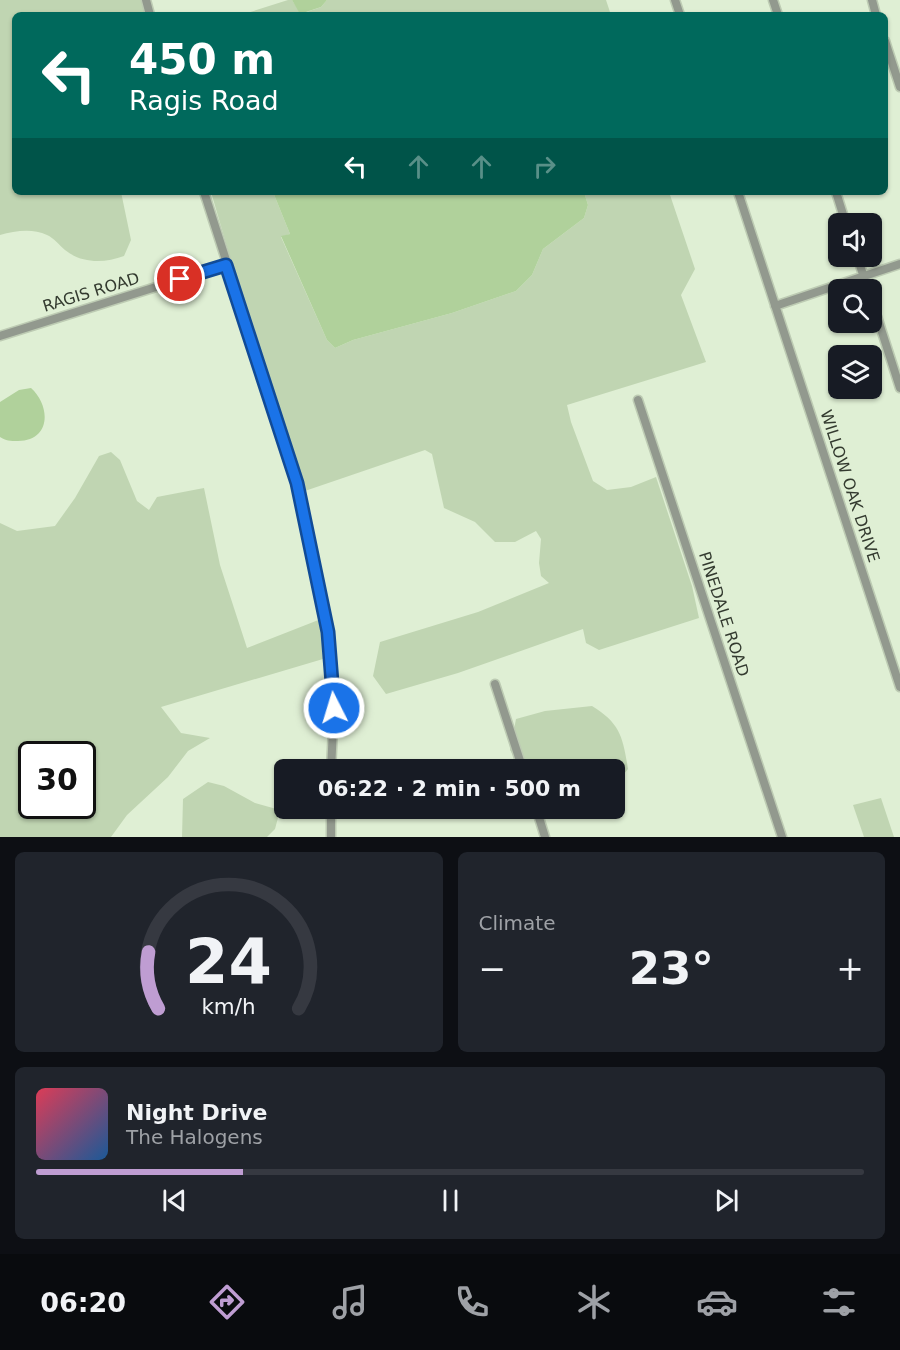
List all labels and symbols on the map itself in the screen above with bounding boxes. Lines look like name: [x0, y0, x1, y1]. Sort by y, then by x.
pin: [154, 253, 205, 304]
street label: RAGIS ROAD: [40, 268, 142, 316]
street label: WILLOW OAK DRIVE: [816, 407, 884, 565]
street label: PINEDALE ROAD: [695, 549, 753, 679]
position arrow: [302, 676, 366, 740]
speed limit sign: 30: [18, 741, 96, 819]

